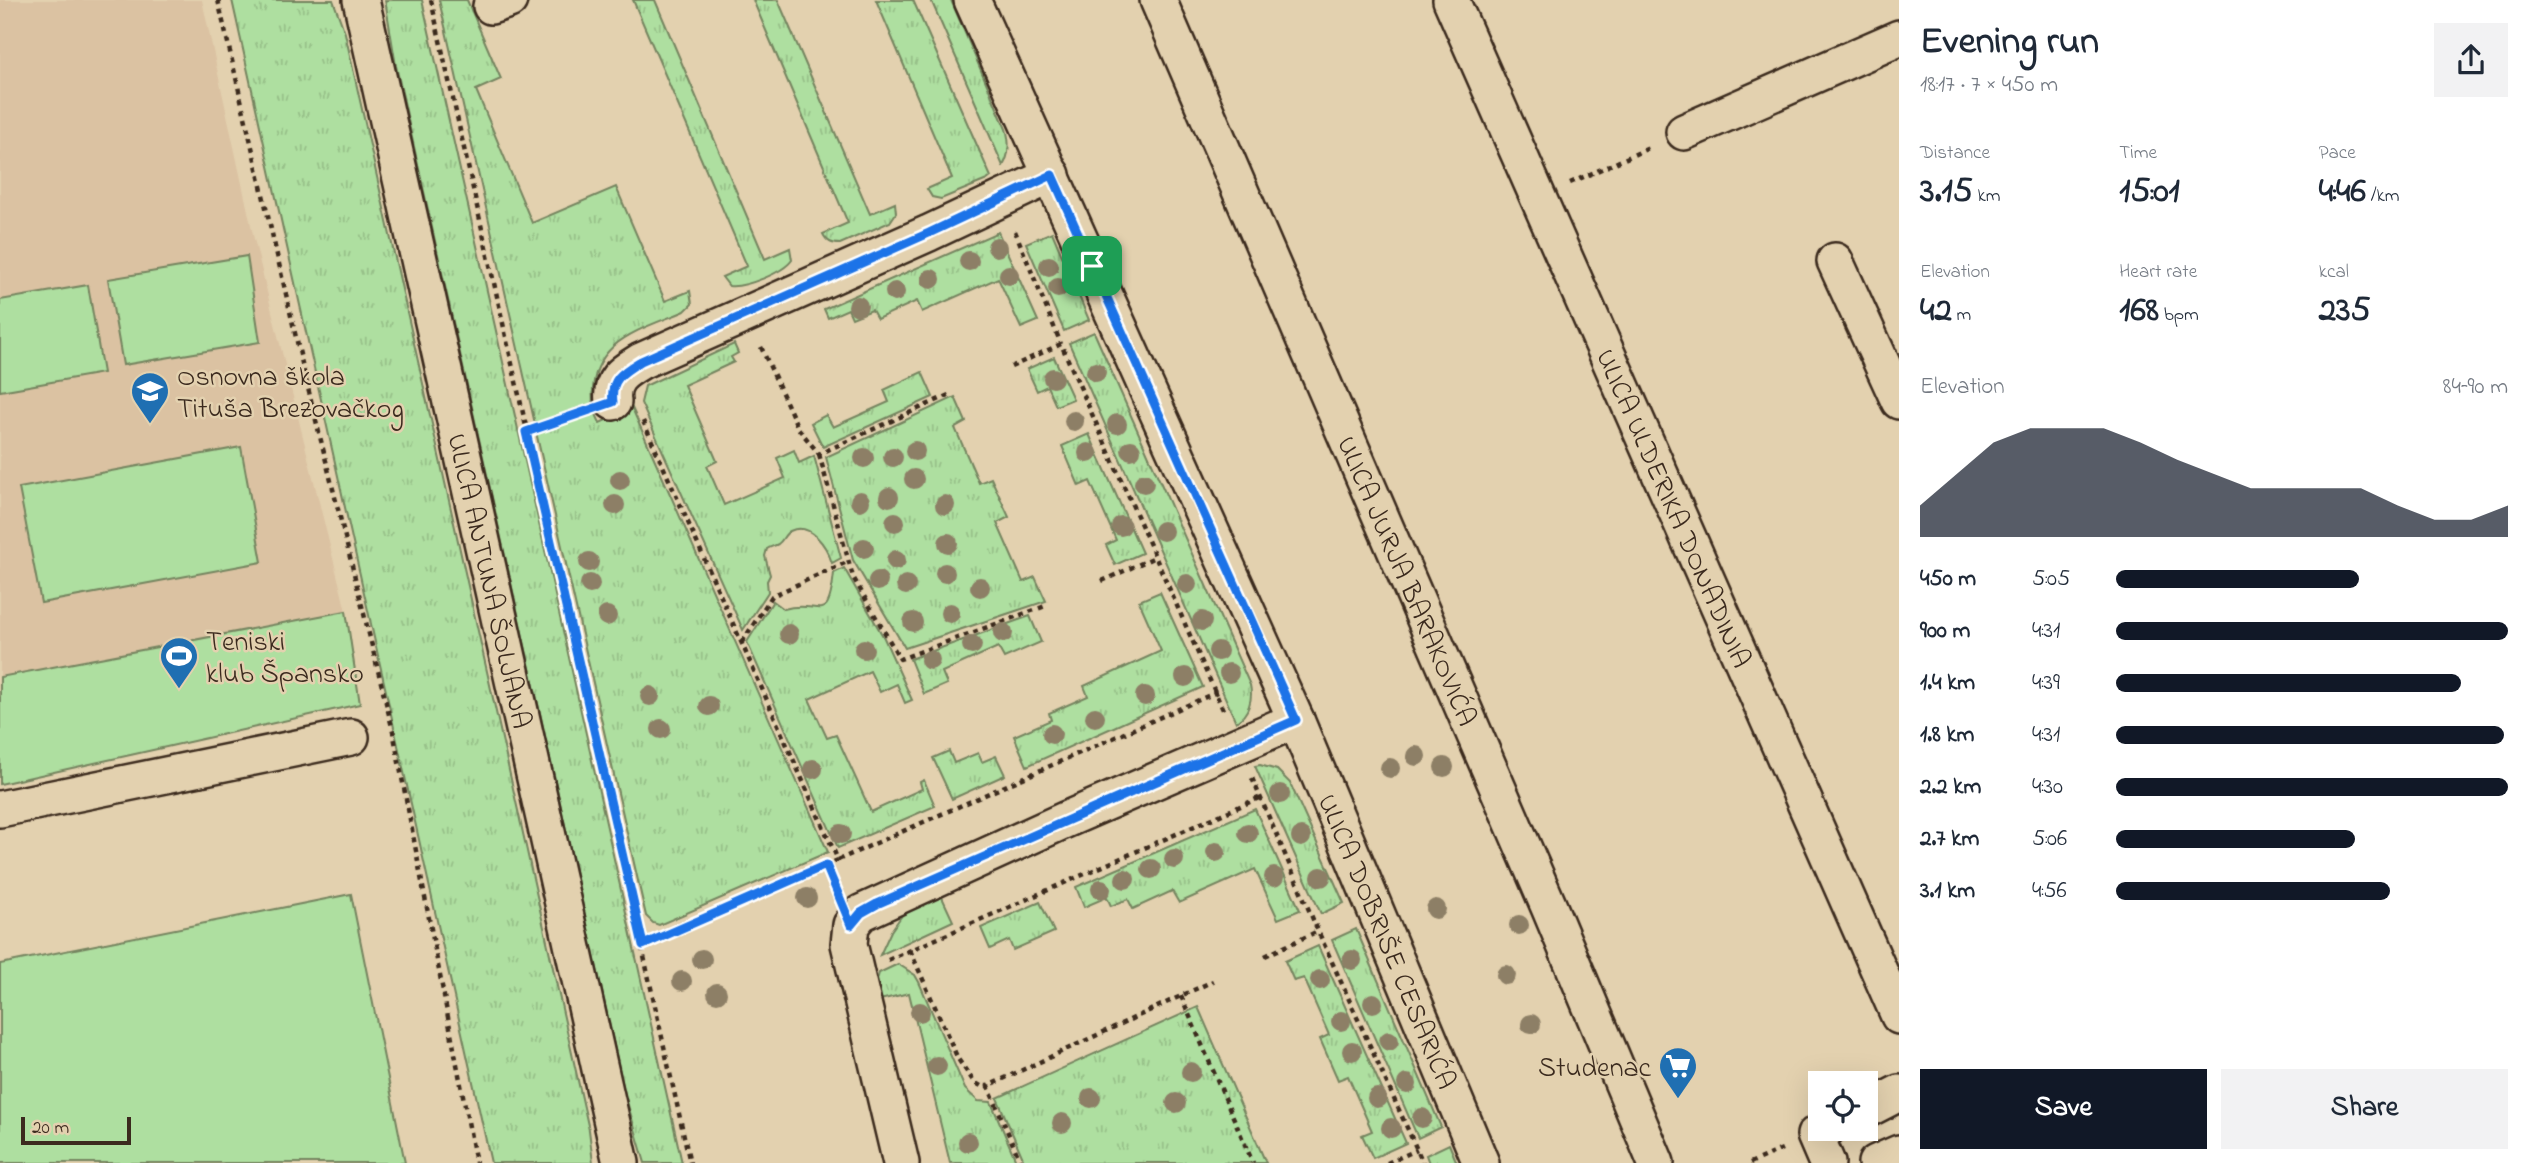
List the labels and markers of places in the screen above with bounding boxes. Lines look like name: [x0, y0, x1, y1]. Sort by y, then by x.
pin: [1062, 236, 1122, 296]
place label: Osnovna škola Tituša Brezovačkog: [177, 358, 404, 431]
school or university icon: Osnovna škola Tituša Brezovačkog: [129, 370, 171, 425]
place label: Teniski klub Špansko: [206, 623, 364, 696]
sports icon: Teniski klub Špansko: [158, 635, 200, 690]
supermarket icon: Studenac: [1657, 1045, 1699, 1100]
place label: Studenac: [1538, 1049, 1652, 1090]

